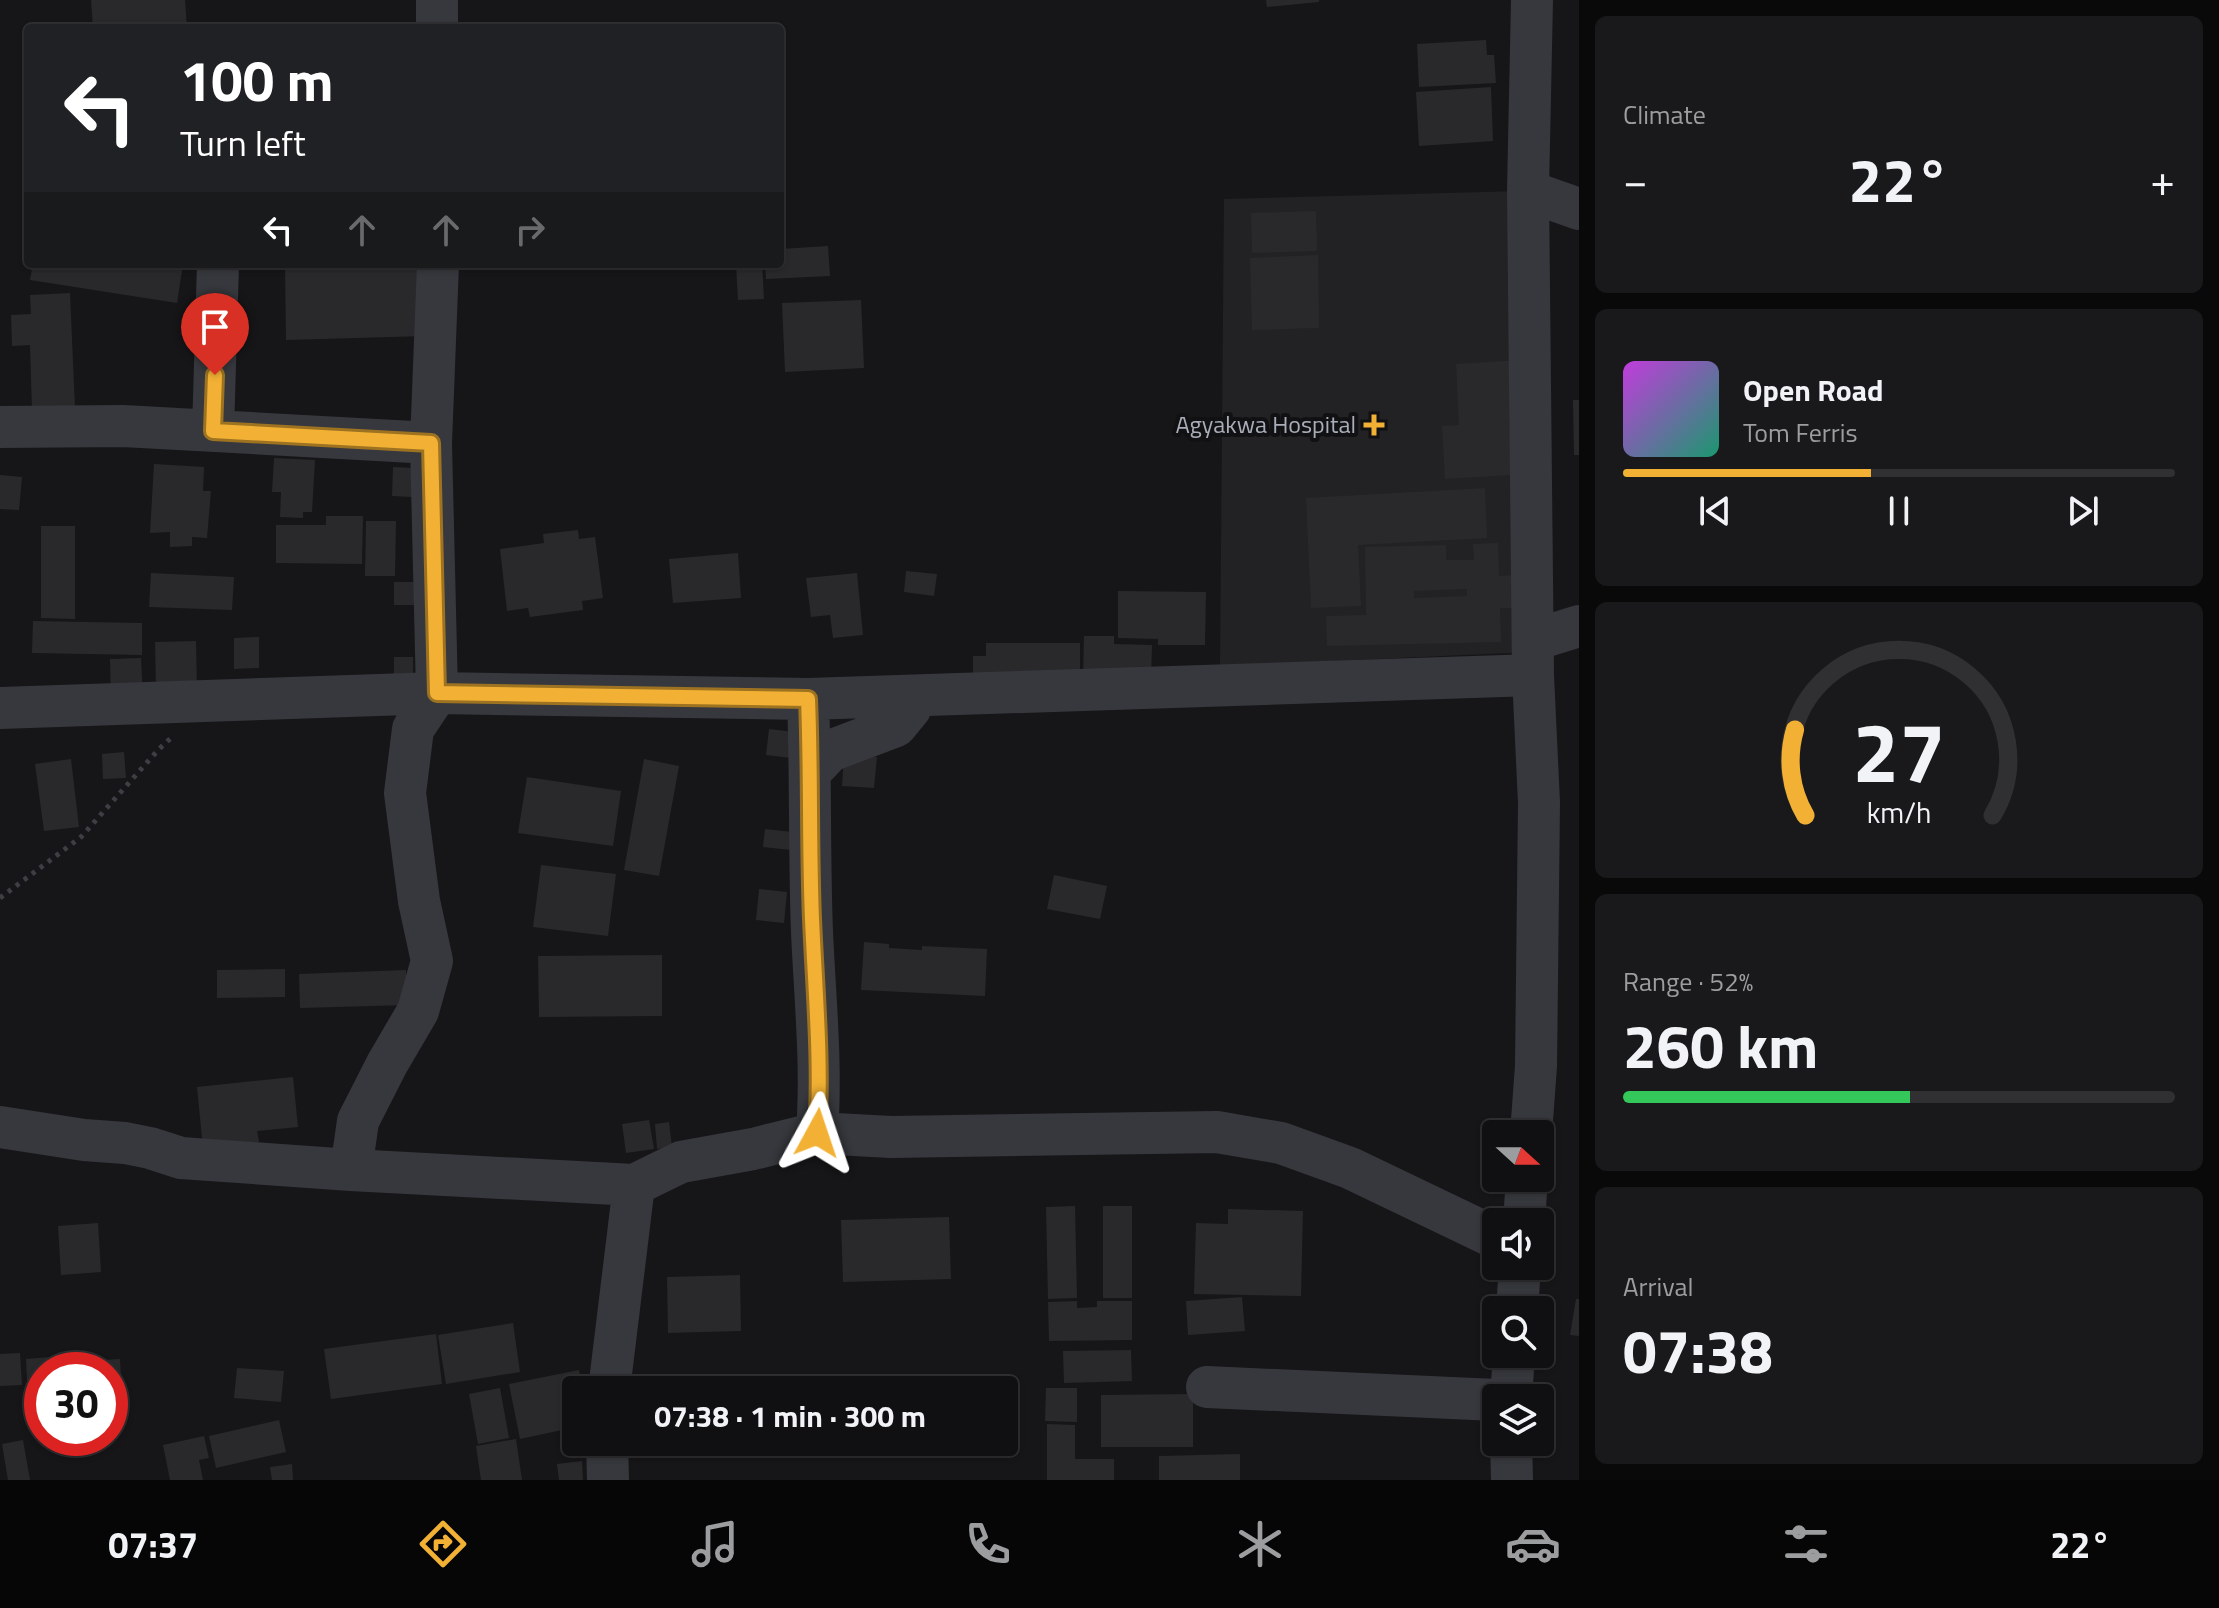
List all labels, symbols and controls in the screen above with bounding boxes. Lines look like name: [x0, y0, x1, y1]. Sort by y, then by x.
text: 100 m: [180, 38, 333, 123]
icon: left: [48, 56, 152, 160]
text: Climate: [1623, 95, 1706, 134]
text: Turn left: [180, 115, 306, 170]
text: 22°: [1849, 134, 1949, 225]
text: −: [1623, 146, 1648, 213]
text: +: [2150, 146, 2175, 213]
icon: left: [256, 208, 300, 252]
icon: ahead: [340, 208, 384, 252]
icon: ahead: [424, 208, 468, 252]
icon: right: [508, 208, 552, 252]
pin: [181, 293, 249, 375]
icon: arrive: [193, 305, 237, 349]
text: Open Road: [1743, 367, 1884, 413]
place label: Agyakwa Hospital: [1175, 406, 1356, 442]
text: Tom Ferris: [1743, 413, 1858, 452]
marker: Agyakwa Hospital: [1363, 414, 1385, 436]
icon: previous: [1693, 489, 1737, 533]
icon: pause: [1877, 489, 1921, 533]
icon: next: [2061, 489, 2105, 533]
text: 27: [1852, 688, 1946, 814]
text: km/h: [1867, 791, 1931, 834]
text: Range · 52%: [1623, 962, 1753, 1001]
text: 260 km: [1623, 1000, 1818, 1091]
position arrow: [775, 1091, 859, 1175]
north arrow: [1482, 1120, 1554, 1192]
map controls: [1482, 1120, 1554, 1456]
button: sound: [1482, 1208, 1554, 1280]
text: Arrival: [1623, 1267, 1694, 1306]
button: search: [1482, 1296, 1554, 1368]
text: 07:38: [1623, 1305, 1773, 1396]
speed limit sign: 30: [24, 1352, 128, 1456]
button: layers: [1482, 1384, 1554, 1456]
text: 07:38 · 1 min · 300 m: [654, 1393, 926, 1439]
icon: directions: [415, 1516, 471, 1572]
icon: music: [687, 1516, 743, 1572]
icon: phone: [960, 1516, 1016, 1572]
icon: climate: [1232, 1516, 1288, 1572]
icon: car: [1505, 1516, 1561, 1572]
icon: filters: [1778, 1516, 1834, 1572]
text: 07:37: [108, 1517, 198, 1572]
text: 22°: [2050, 1517, 2111, 1572]

